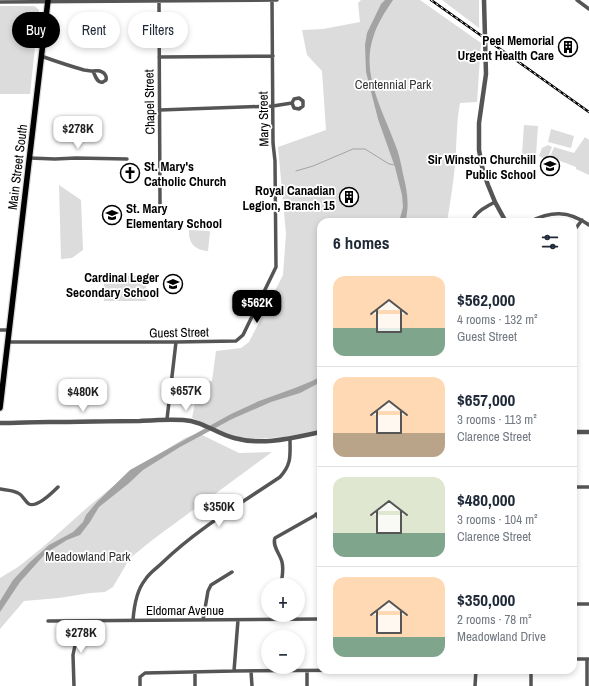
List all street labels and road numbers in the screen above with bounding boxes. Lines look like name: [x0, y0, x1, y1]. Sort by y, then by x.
street label: Chapel Street: [140, 69, 159, 135]
street label: Mary Street: [255, 91, 272, 147]
street label: Main Street South: [4, 123, 31, 211]
street label: Guest Street: [149, 323, 209, 342]
street label: Eldomar Avenue: [146, 602, 224, 619]

